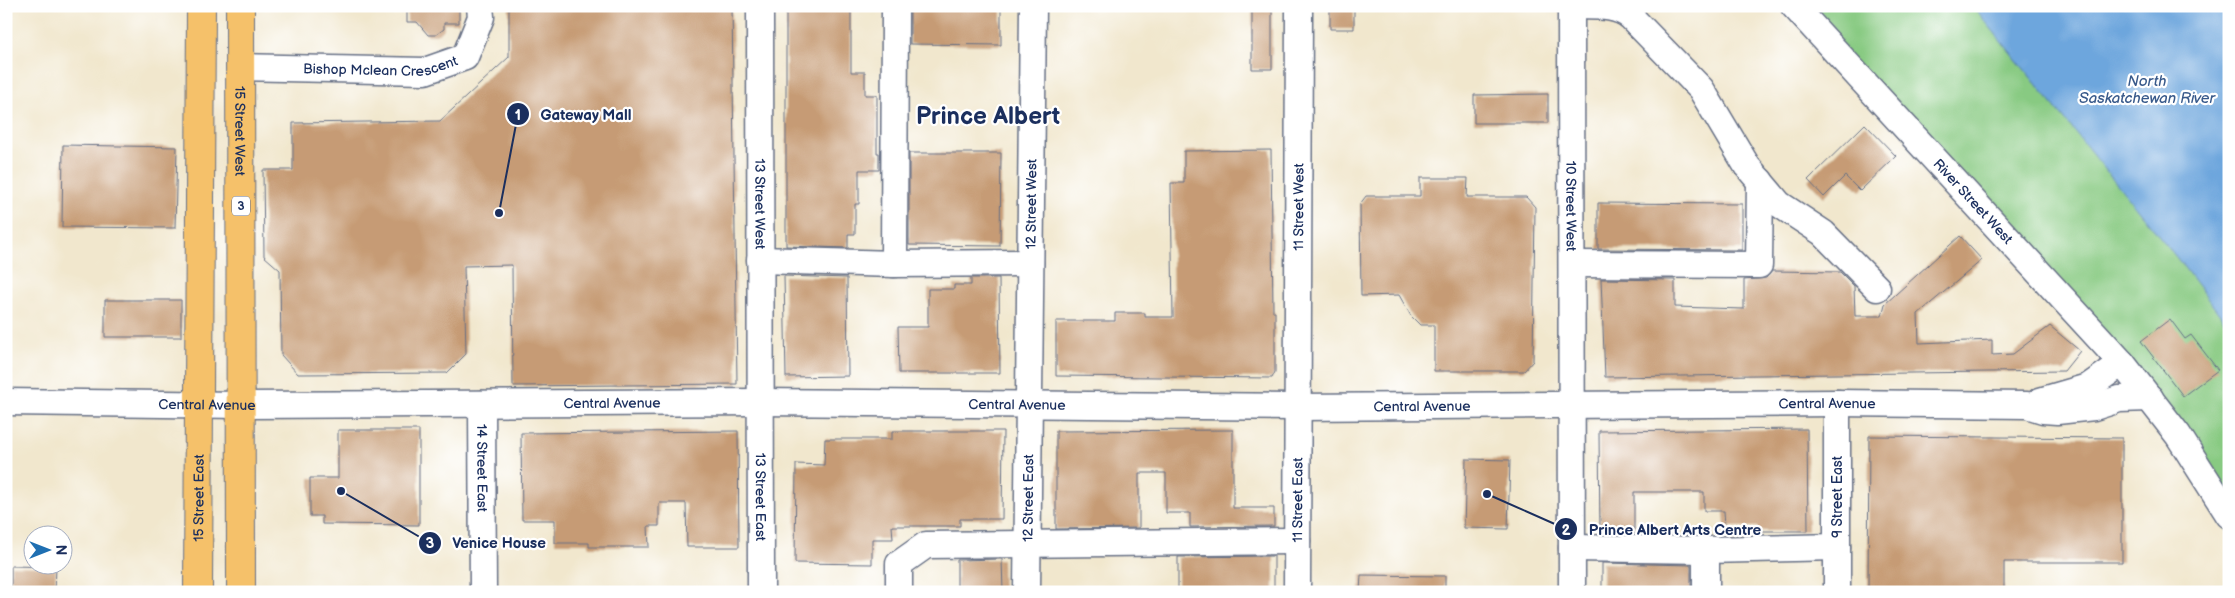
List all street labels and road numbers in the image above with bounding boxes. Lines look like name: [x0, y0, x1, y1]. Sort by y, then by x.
street label: Bishop Mclean Crescent: [303, 52, 461, 80]
street label: 15 Street West: [231, 86, 248, 177]
street label: River Street West: [1930, 155, 2017, 248]
street label: 12 Street West: [1023, 158, 1040, 249]
street label: 13 Street West: [751, 159, 768, 250]
street label: 10 Street West: [1562, 161, 1579, 252]
street label: 11 Street West: [1290, 162, 1307, 251]
road number: 3: [232, 197, 250, 216]
street label: Central Avenue: [563, 395, 661, 412]
street label: Central Avenue: [1778, 395, 1876, 412]
street label: Central Avenue: [158, 396, 256, 414]
street label: Central Avenue: [968, 396, 1066, 414]
street label: Central Avenue: [1373, 398, 1471, 415]
street label: 14 Street East: [473, 424, 491, 513]
street label: 15 Street East: [190, 453, 208, 542]
street label: 13 Street East: [752, 453, 769, 542]
street label: 12 Street East: [1020, 453, 1037, 542]
street label: 9 Street East: [1829, 455, 1846, 538]
street label: 11 Street East: [1289, 457, 1306, 543]

